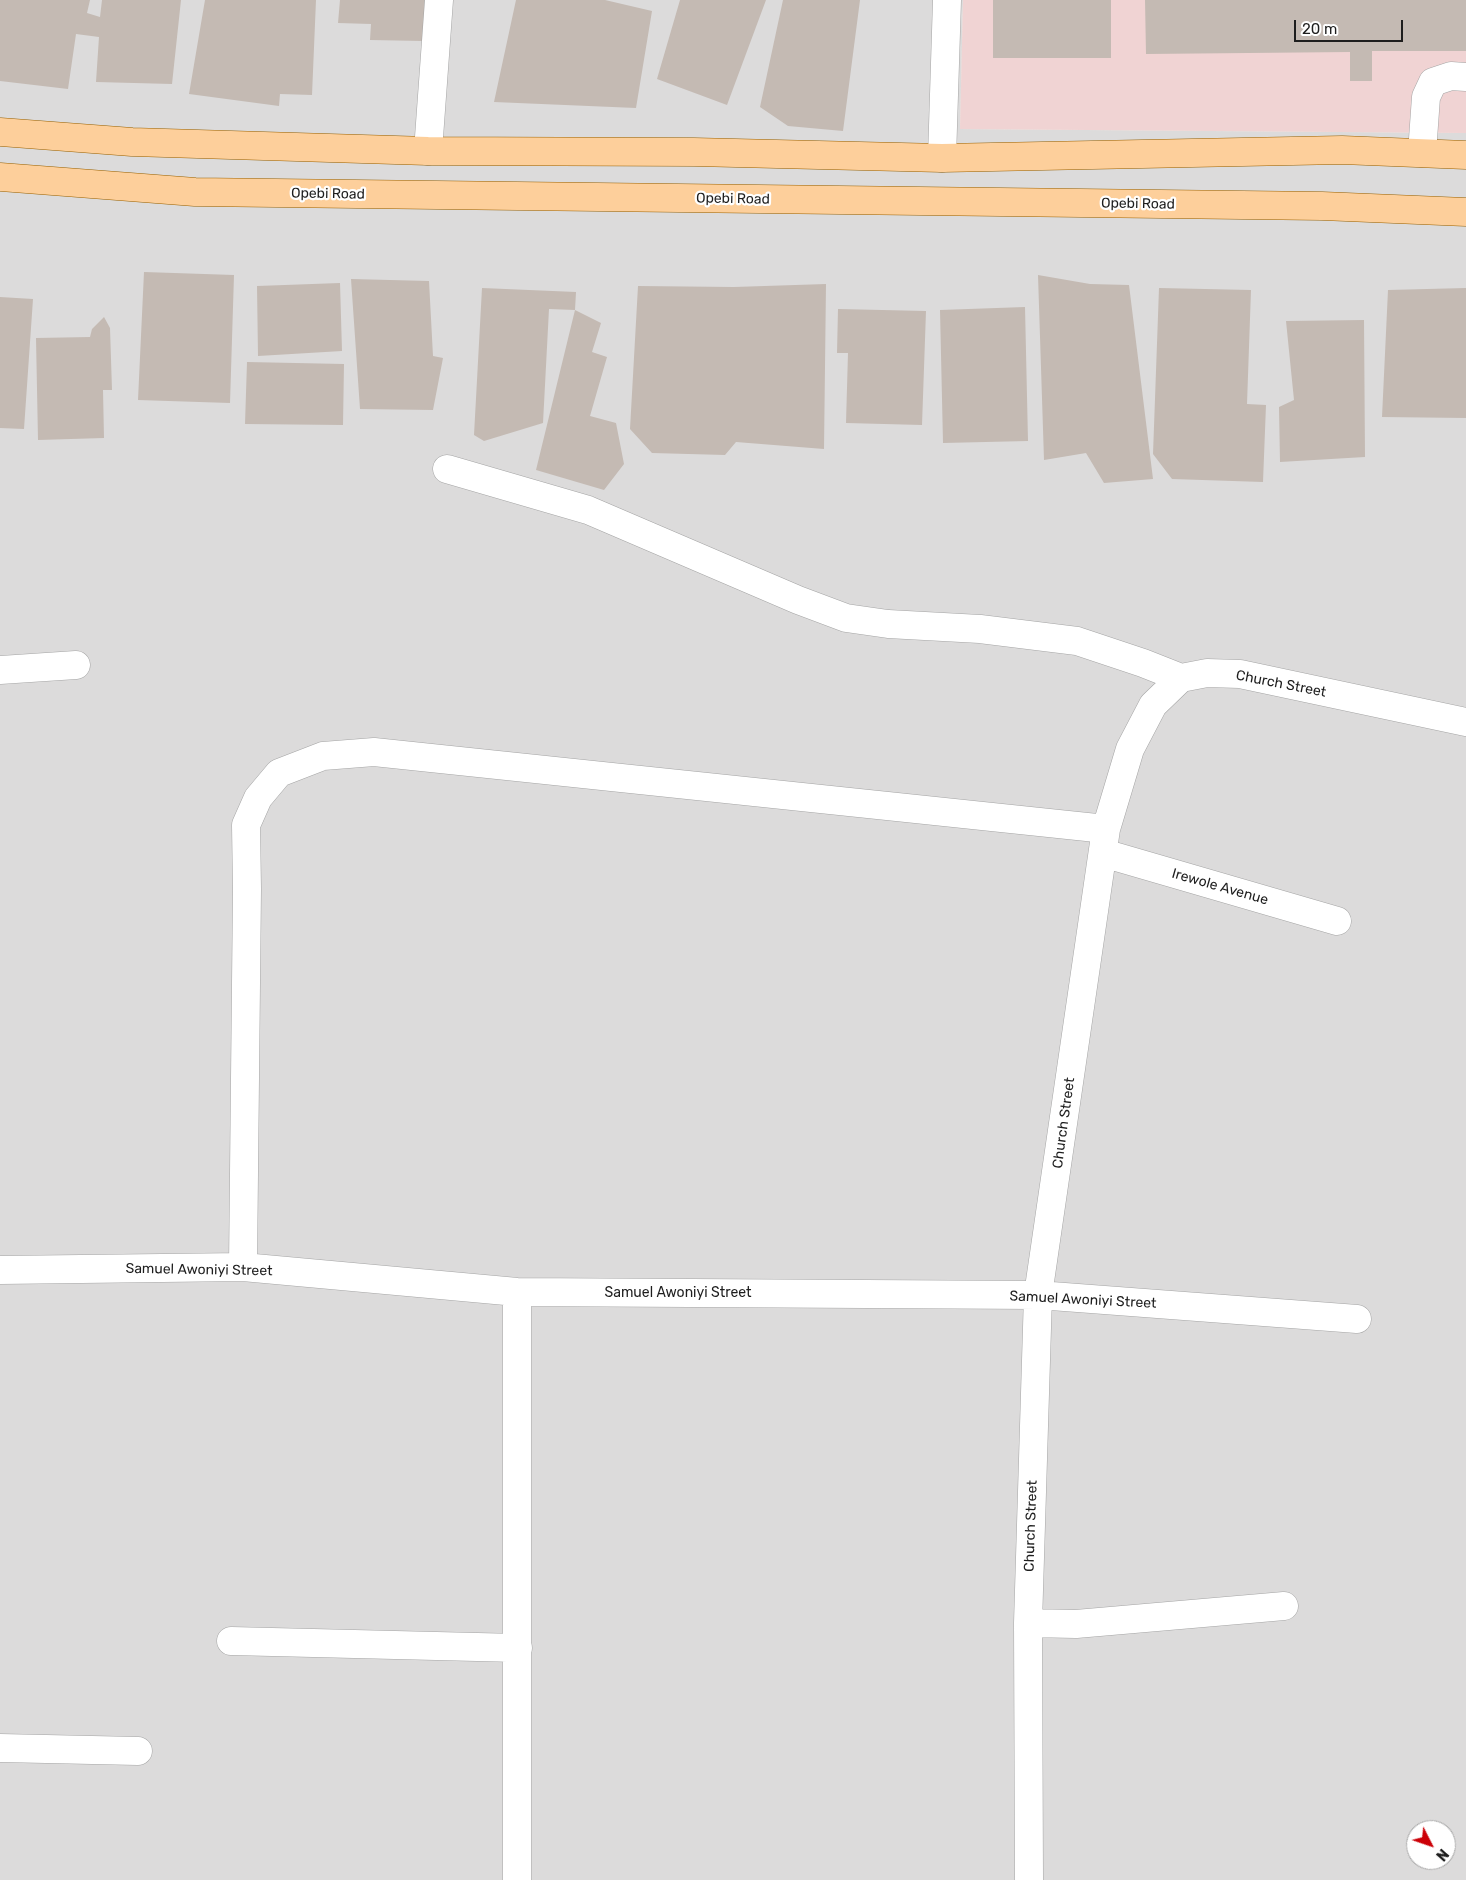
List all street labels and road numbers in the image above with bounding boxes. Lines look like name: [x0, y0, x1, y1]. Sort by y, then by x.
street label: Opebi Road: [291, 185, 365, 203]
street label: Opebi Road: [696, 190, 770, 208]
street label: Opebi Road: [1101, 195, 1175, 213]
street label: Church Street: [1234, 667, 1328, 701]
street label: Irewole Avenue: [1170, 865, 1270, 909]
street label: Church Street: [1049, 1076, 1079, 1170]
street label: Samuel Awoniyi Street: [125, 1260, 273, 1280]
street label: Samuel Awoniyi Street: [604, 1285, 752, 1301]
street label: Samuel Awoniyi Street: [1009, 1288, 1157, 1312]
street label: Church Street: [1021, 1480, 1041, 1572]

